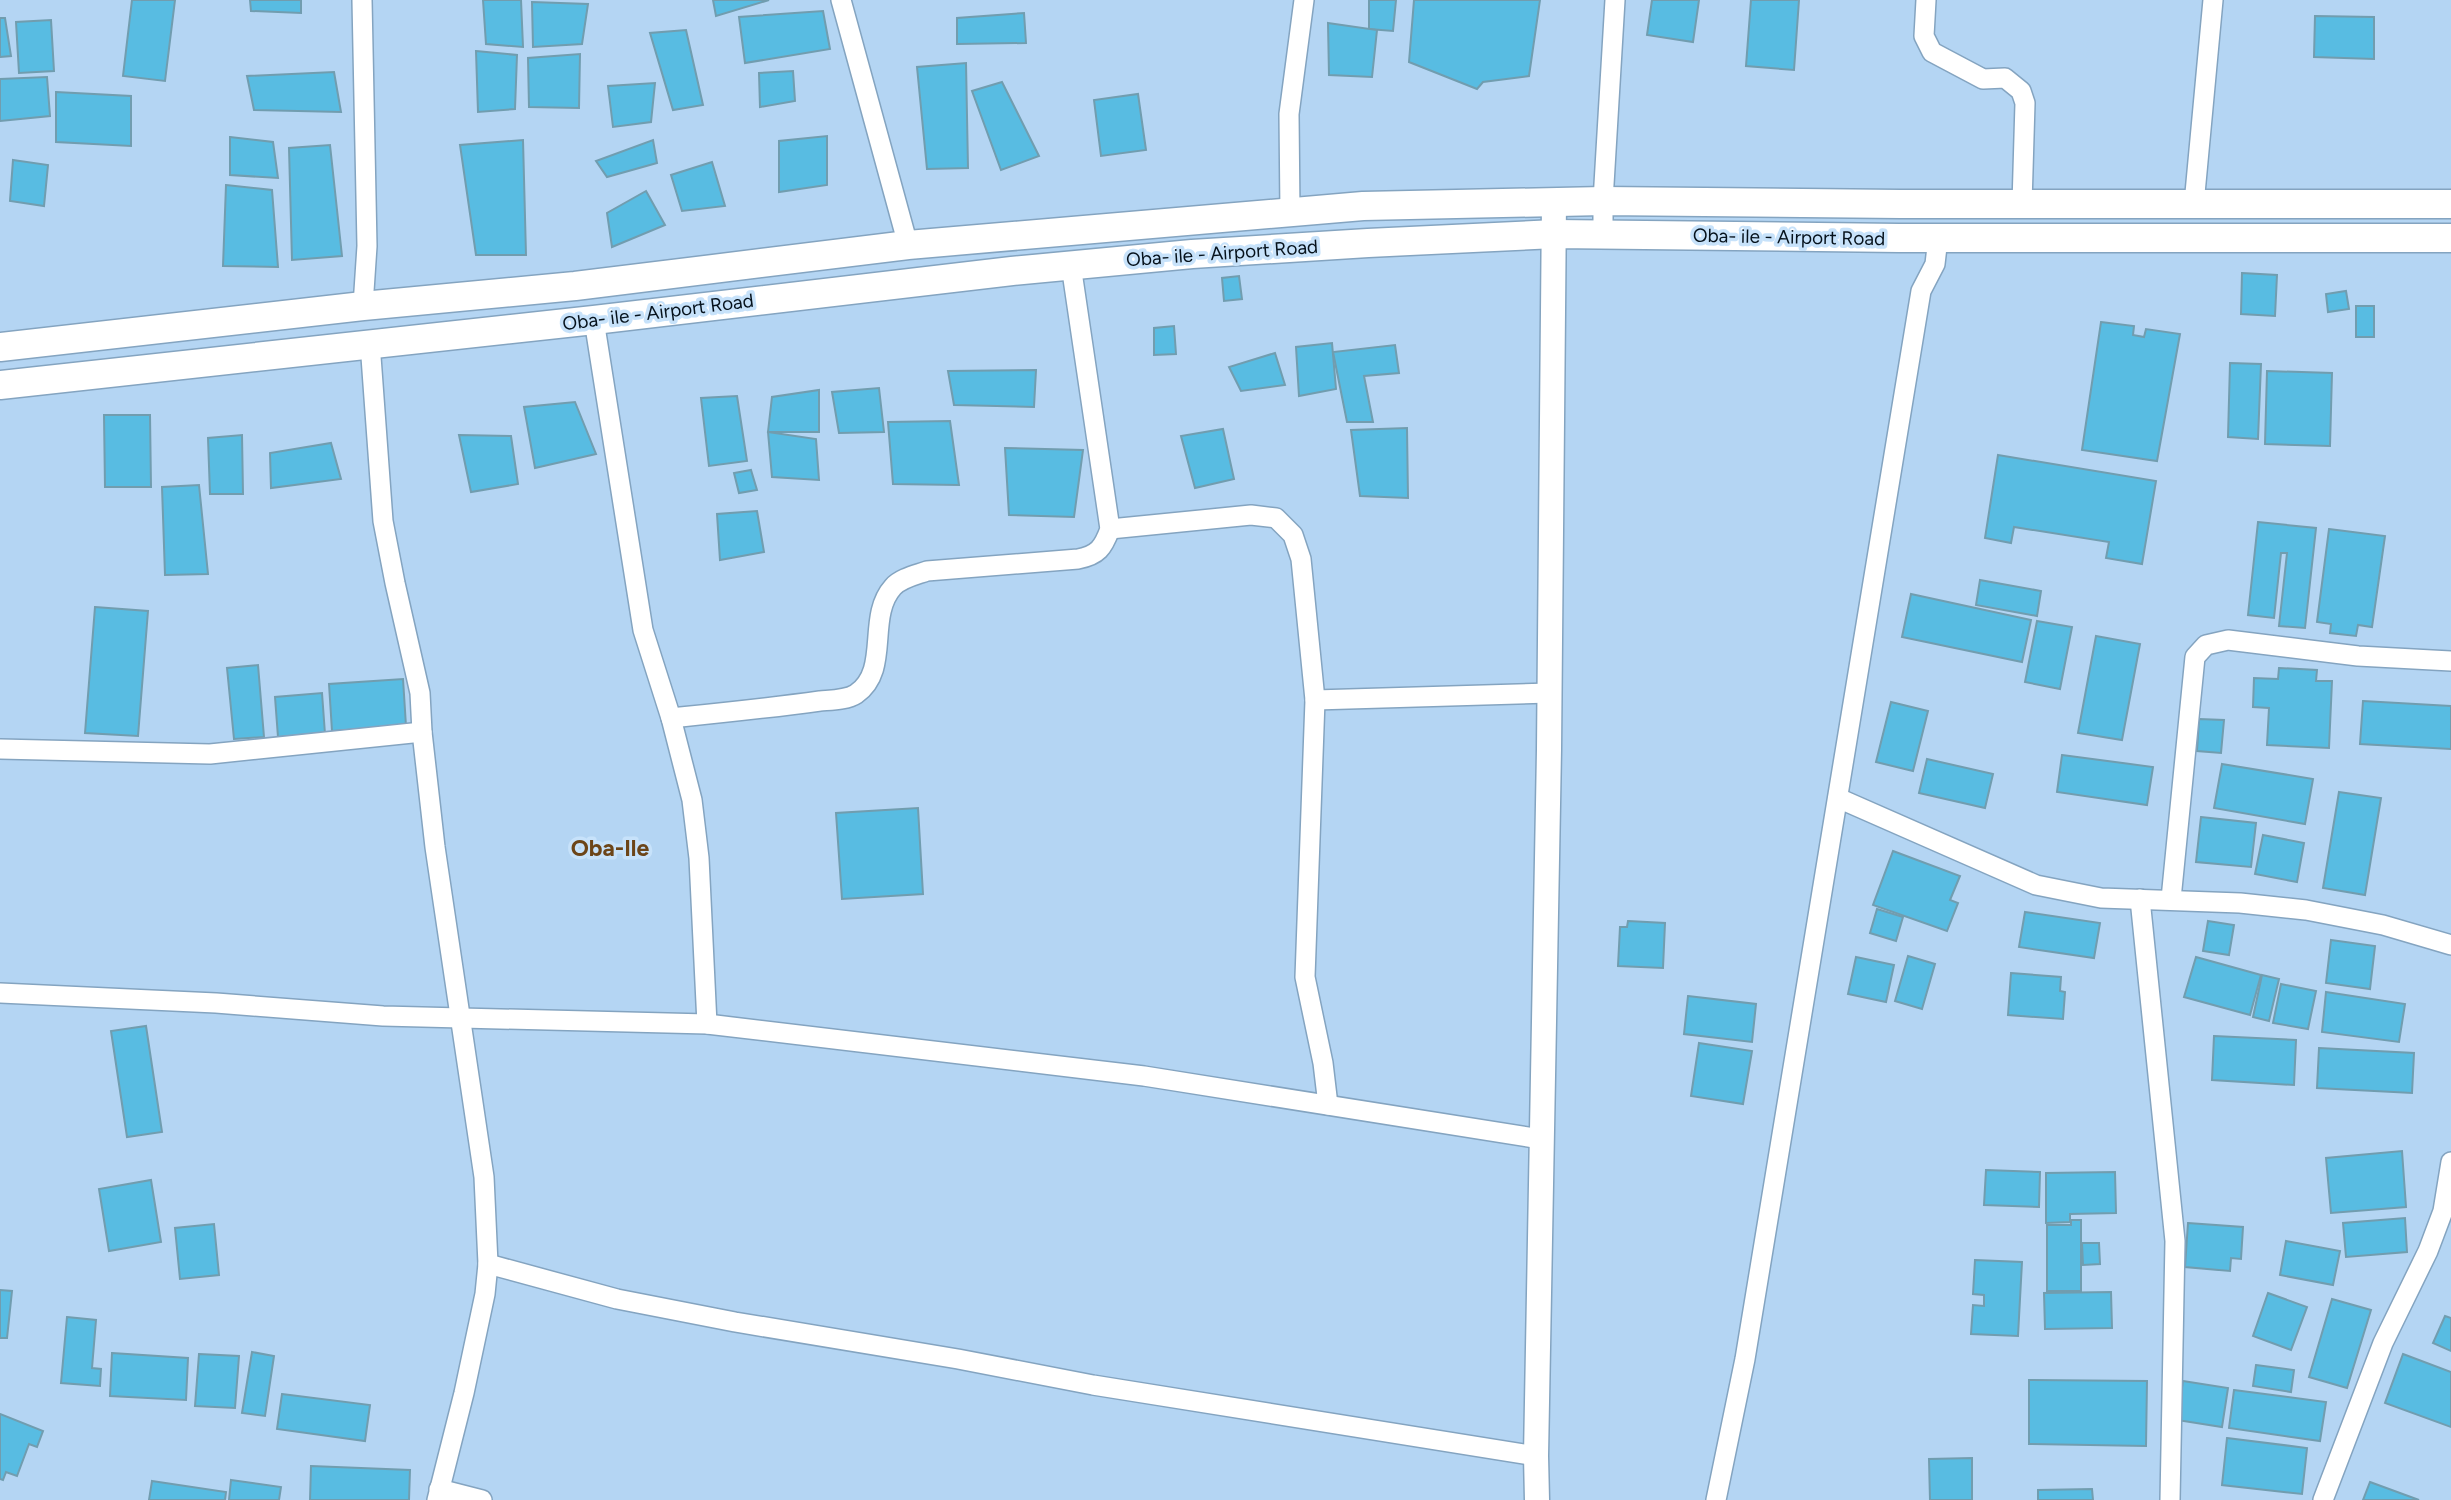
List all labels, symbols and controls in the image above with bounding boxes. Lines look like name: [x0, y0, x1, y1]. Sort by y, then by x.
street label: Oba- ile - Airport Road: [1693, 224, 1885, 250]
street label: Oba- ile - Airport Road: [1125, 235, 1319, 271]
street label: Oba- ile - Airport Road: [561, 289, 755, 335]
district label: Oba-Ile: [571, 834, 650, 862]

